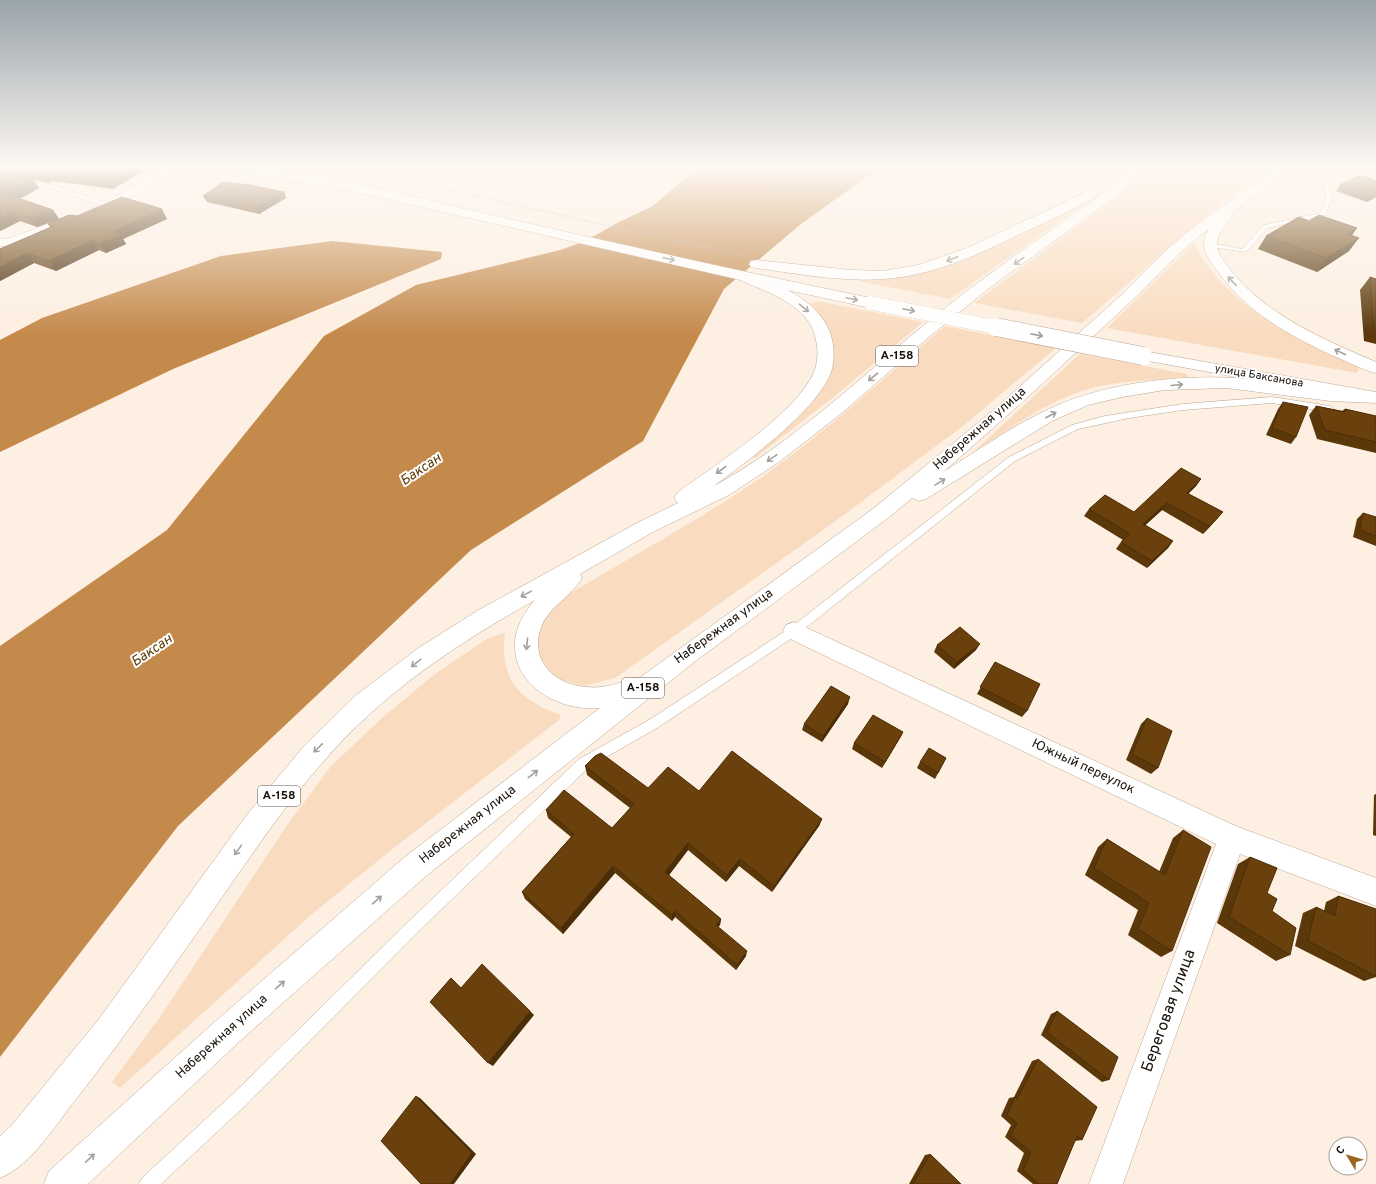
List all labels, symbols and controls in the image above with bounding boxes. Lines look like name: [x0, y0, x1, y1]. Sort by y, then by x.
one-way arrow: [662, 256, 675, 264]
one-way arrow: [947, 256, 959, 264]
one-way arrow: [1013, 257, 1024, 265]
one-way arrow: [1228, 276, 1237, 287]
one-way arrow: [845, 295, 858, 303]
one-way arrow: [798, 303, 809, 312]
one-way arrow: [903, 307, 916, 315]
one-way arrow: [1030, 331, 1043, 339]
road number: А-158: [876, 346, 918, 366]
one-way arrow: [1335, 348, 1347, 355]
street label: улица Баксанова: [1214, 361, 1305, 391]
one-way arrow: [868, 372, 879, 381]
one-way arrow: [1170, 382, 1183, 389]
street label: Набережная улица: [930, 384, 1030, 474]
one-way arrow: [1045, 411, 1057, 418]
water label: Баксан: [397, 450, 446, 490]
one-way arrow: [766, 454, 777, 462]
one-way arrow: [715, 466, 726, 474]
one-way arrow: [934, 478, 946, 486]
street label: Набережная улица: [672, 586, 776, 668]
one-way arrow: [520, 590, 532, 598]
water label: Баксан: [128, 631, 177, 671]
one-way arrow: [523, 637, 530, 650]
one-way arrow: [411, 658, 422, 667]
road number: А-158: [622, 678, 664, 698]
street label: Южный переулок: [1029, 736, 1137, 798]
one-way arrow: [313, 743, 323, 753]
one-way arrow: [528, 770, 539, 778]
street label: Набережная улица: [417, 782, 519, 868]
road number: А-158: [258, 786, 300, 806]
one-way arrow: [234, 845, 242, 856]
one-way arrow: [372, 895, 383, 904]
street label: Береговая улица: [1137, 947, 1201, 1075]
one-way arrow: [274, 981, 285, 990]
street label: Набережная улица: [173, 992, 271, 1082]
north arrow: [1328, 1136, 1368, 1176]
text: С: [1333, 1143, 1349, 1158]
one-way arrow: [85, 1153, 95, 1162]

